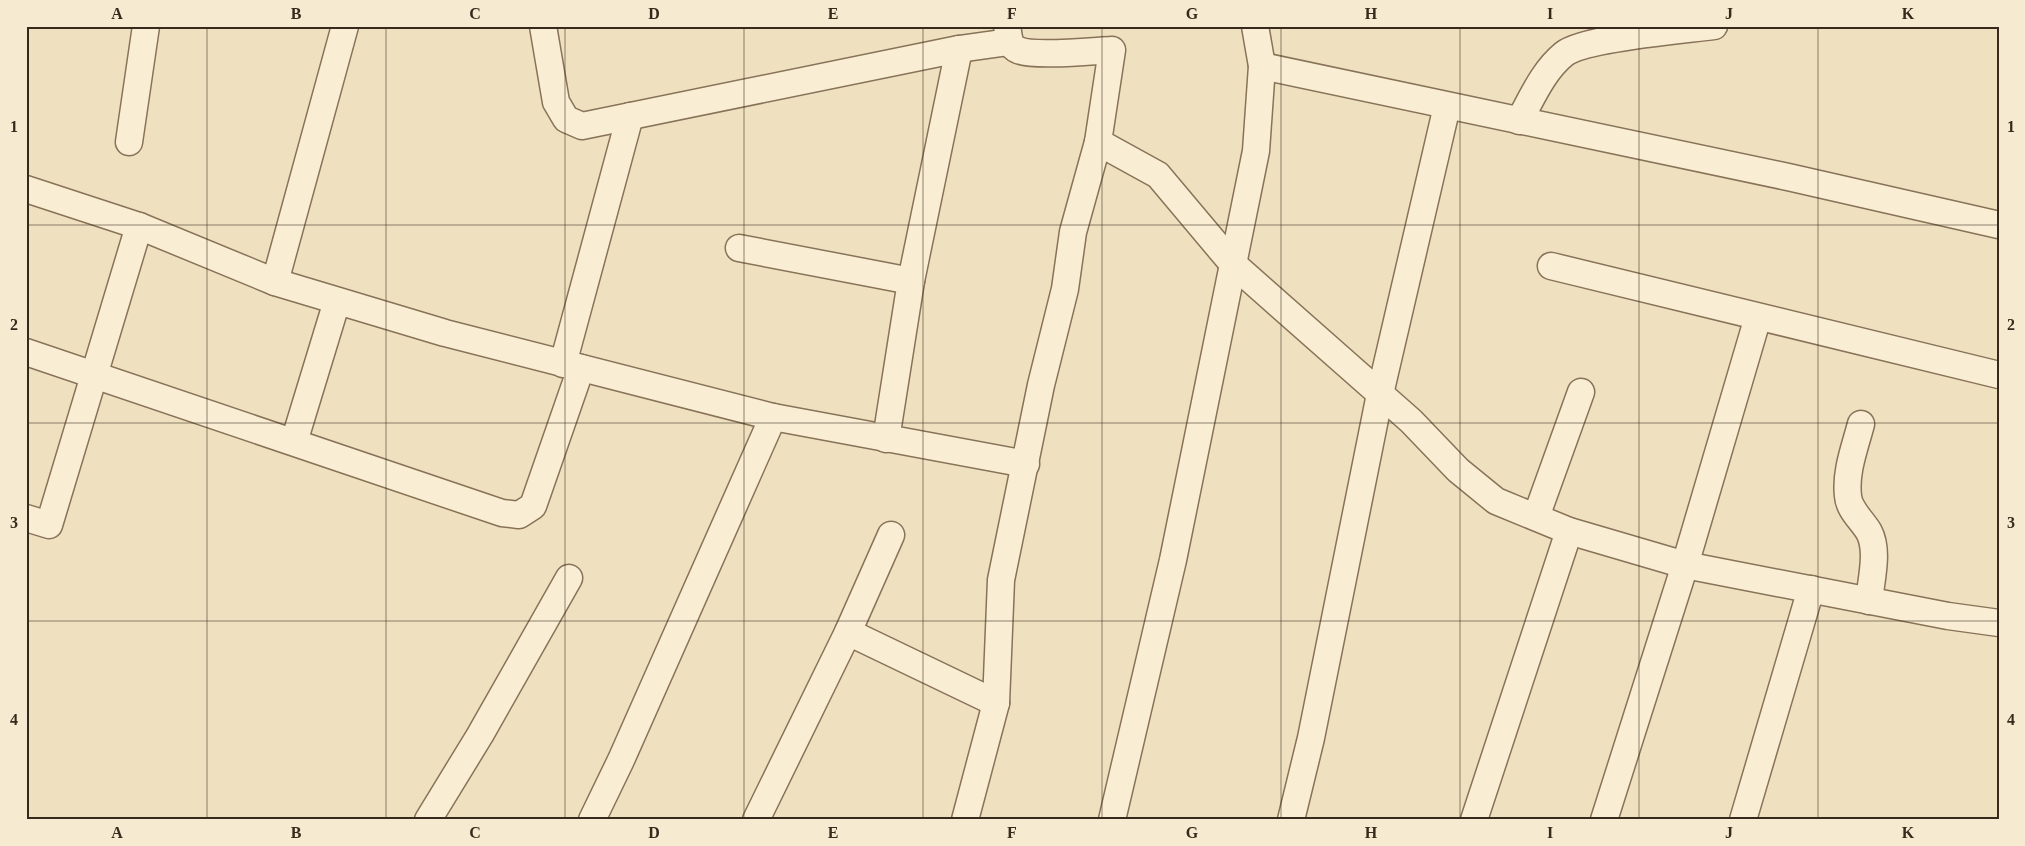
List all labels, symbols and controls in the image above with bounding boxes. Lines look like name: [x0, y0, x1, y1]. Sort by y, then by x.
text: A: [111, 5, 123, 22]
text: B: [291, 5, 302, 22]
text: C: [469, 5, 481, 22]
text: D: [648, 5, 660, 22]
text: E: [828, 5, 838, 22]
text: F: [1007, 5, 1017, 22]
text: G: [1186, 5, 1199, 22]
text: H: [1365, 5, 1378, 22]
text: I: [1547, 5, 1553, 22]
text: J: [1725, 5, 1733, 22]
text: K: [1902, 5, 1915, 22]
text: 1: [10, 118, 18, 135]
text: 1: [2007, 118, 2015, 135]
text: 2: [10, 316, 18, 333]
text: 2: [2007, 316, 2015, 333]
text: 3: [10, 514, 18, 531]
text: 3: [2007, 514, 2015, 531]
text: 4: [10, 711, 18, 728]
text: 4: [2007, 711, 2015, 728]
text: A: [111, 824, 123, 841]
text: B: [291, 824, 302, 841]
text: C: [469, 824, 481, 841]
text: D: [648, 824, 660, 841]
text: E: [828, 824, 838, 841]
text: F: [1007, 824, 1017, 841]
text: G: [1186, 824, 1199, 841]
text: H: [1365, 824, 1378, 841]
text: I: [1547, 824, 1553, 841]
text: J: [1725, 824, 1733, 841]
text: K: [1902, 824, 1915, 841]

